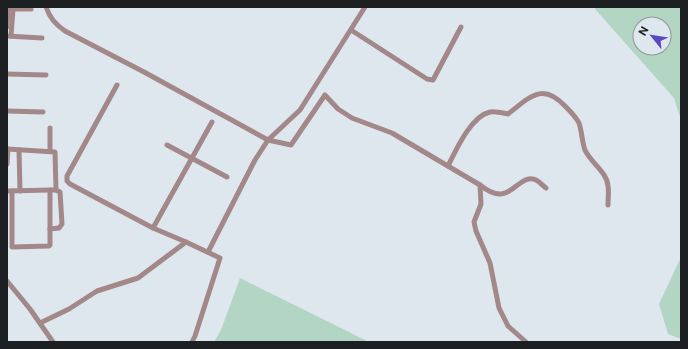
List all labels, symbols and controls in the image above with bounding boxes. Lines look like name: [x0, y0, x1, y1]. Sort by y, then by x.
north arrow: [632, 16, 672, 56]
text: N: [636, 24, 651, 38]

